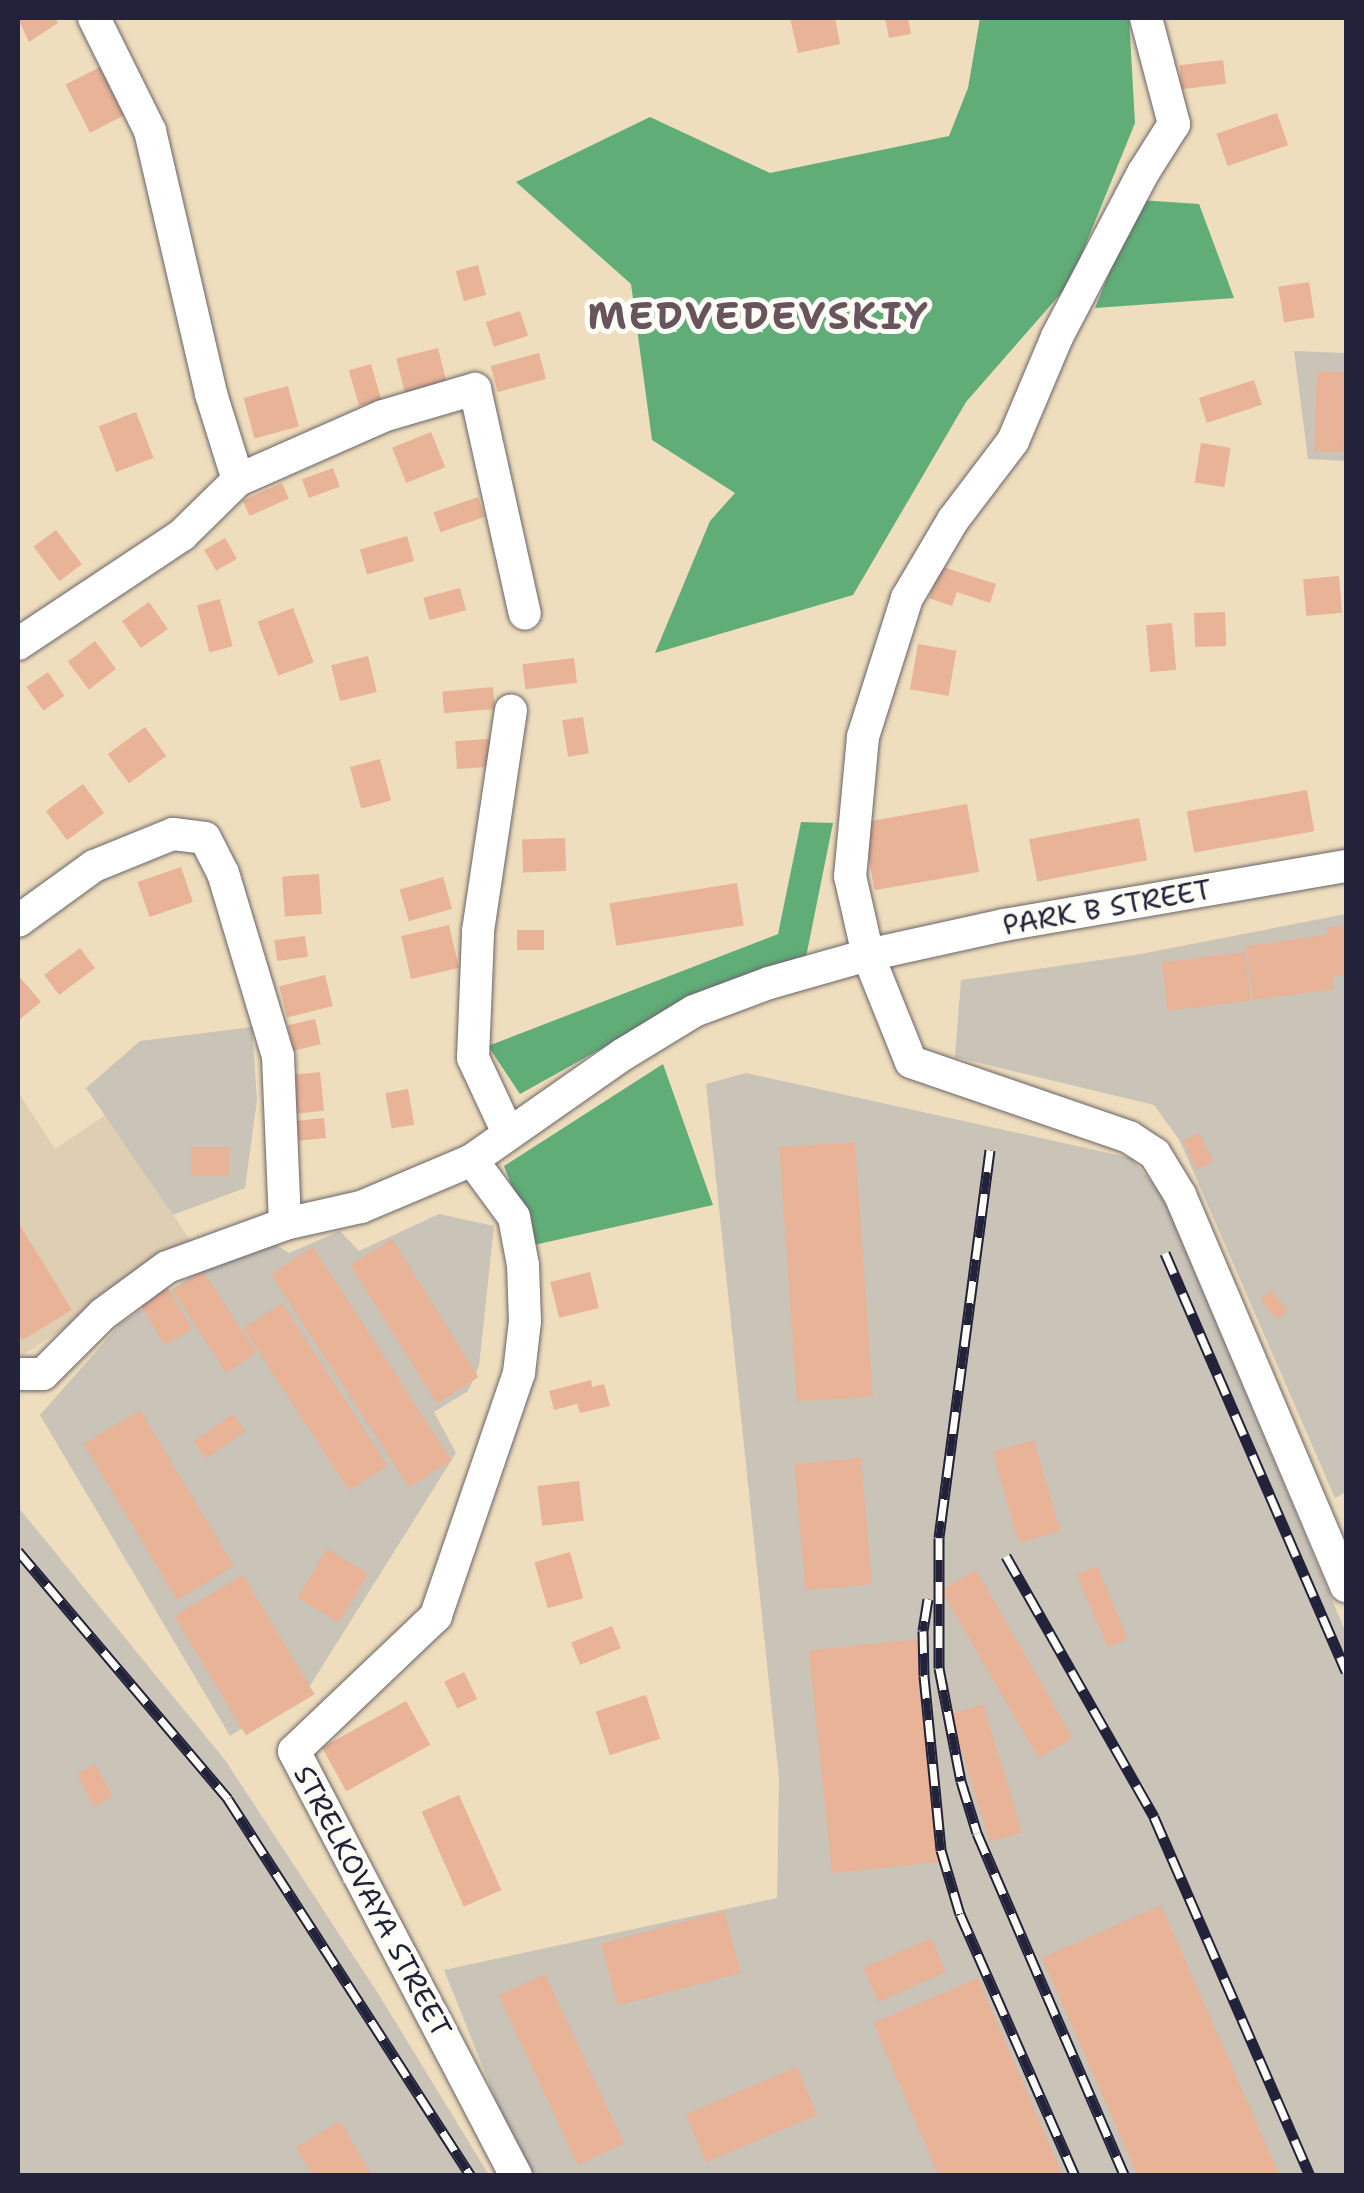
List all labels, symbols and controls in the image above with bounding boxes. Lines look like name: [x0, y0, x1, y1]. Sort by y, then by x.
district label: MEDVEDEVSKIY: [588, 293, 930, 339]
street label: PARK B STREET: [1000, 872, 1214, 942]
street label: STRELKOVAYA STREET: [287, 1759, 459, 2043]

